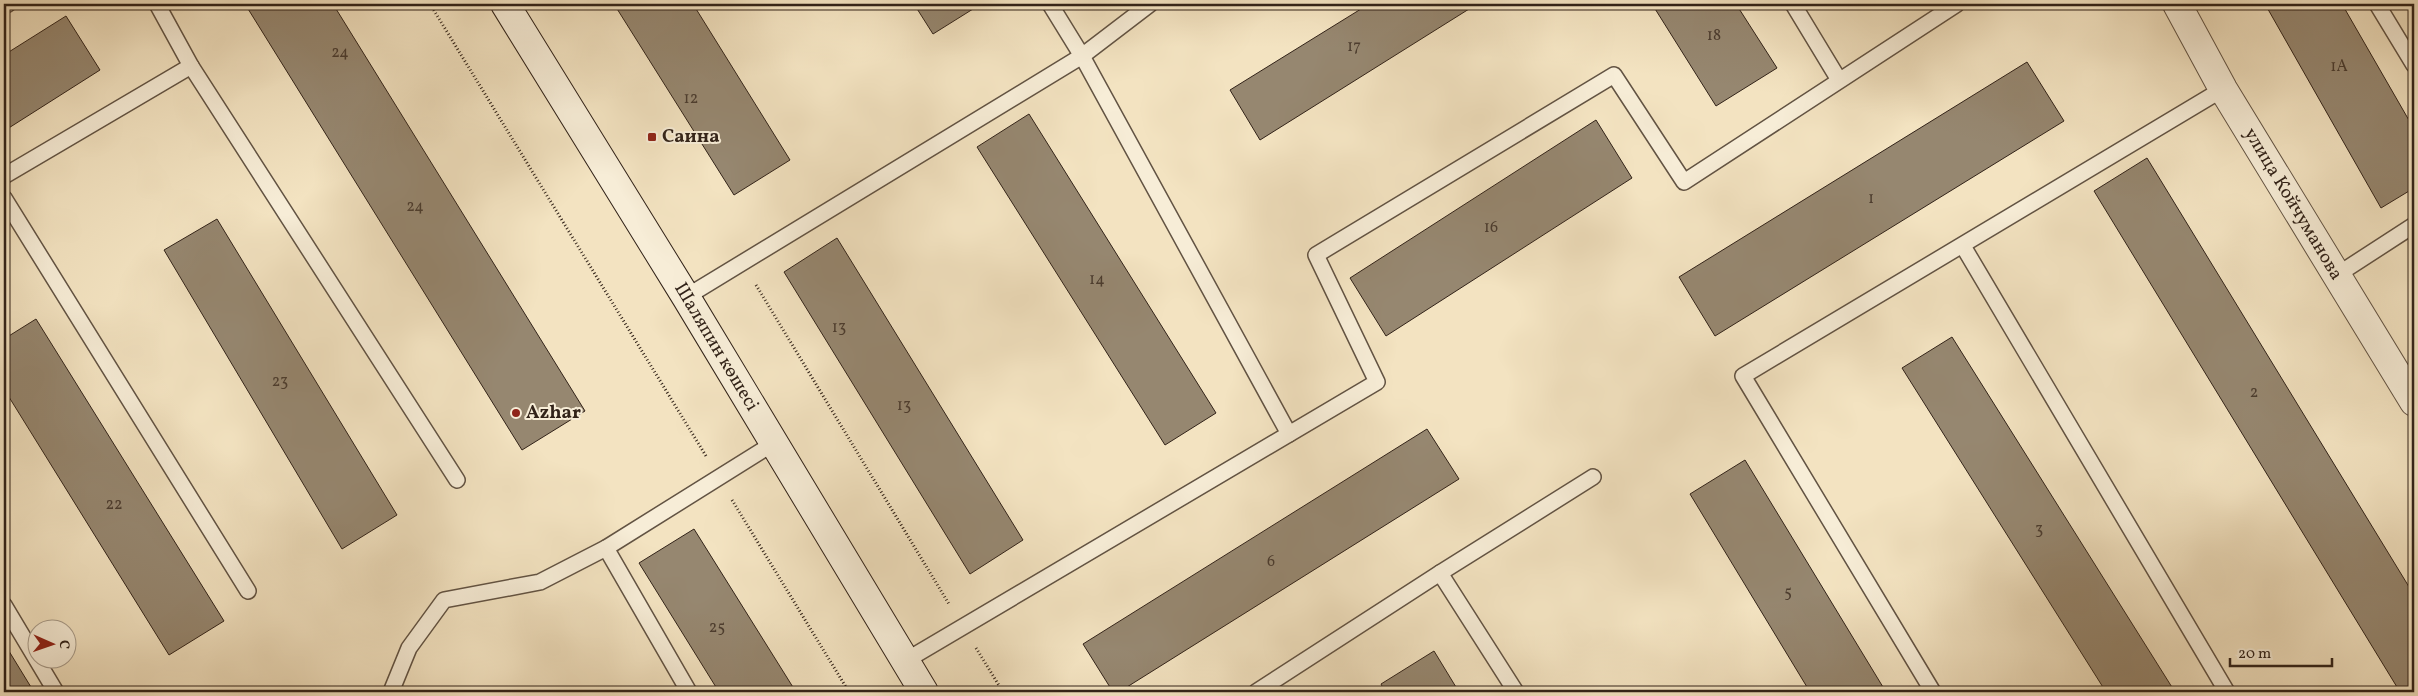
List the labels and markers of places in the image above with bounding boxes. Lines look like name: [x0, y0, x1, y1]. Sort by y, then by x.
place label: Саина: [662, 124, 720, 150]
marker: Саина: [646, 131, 658, 143]
place label: Azhar: [526, 400, 581, 426]
marker: Azhar: [510, 407, 522, 419]

